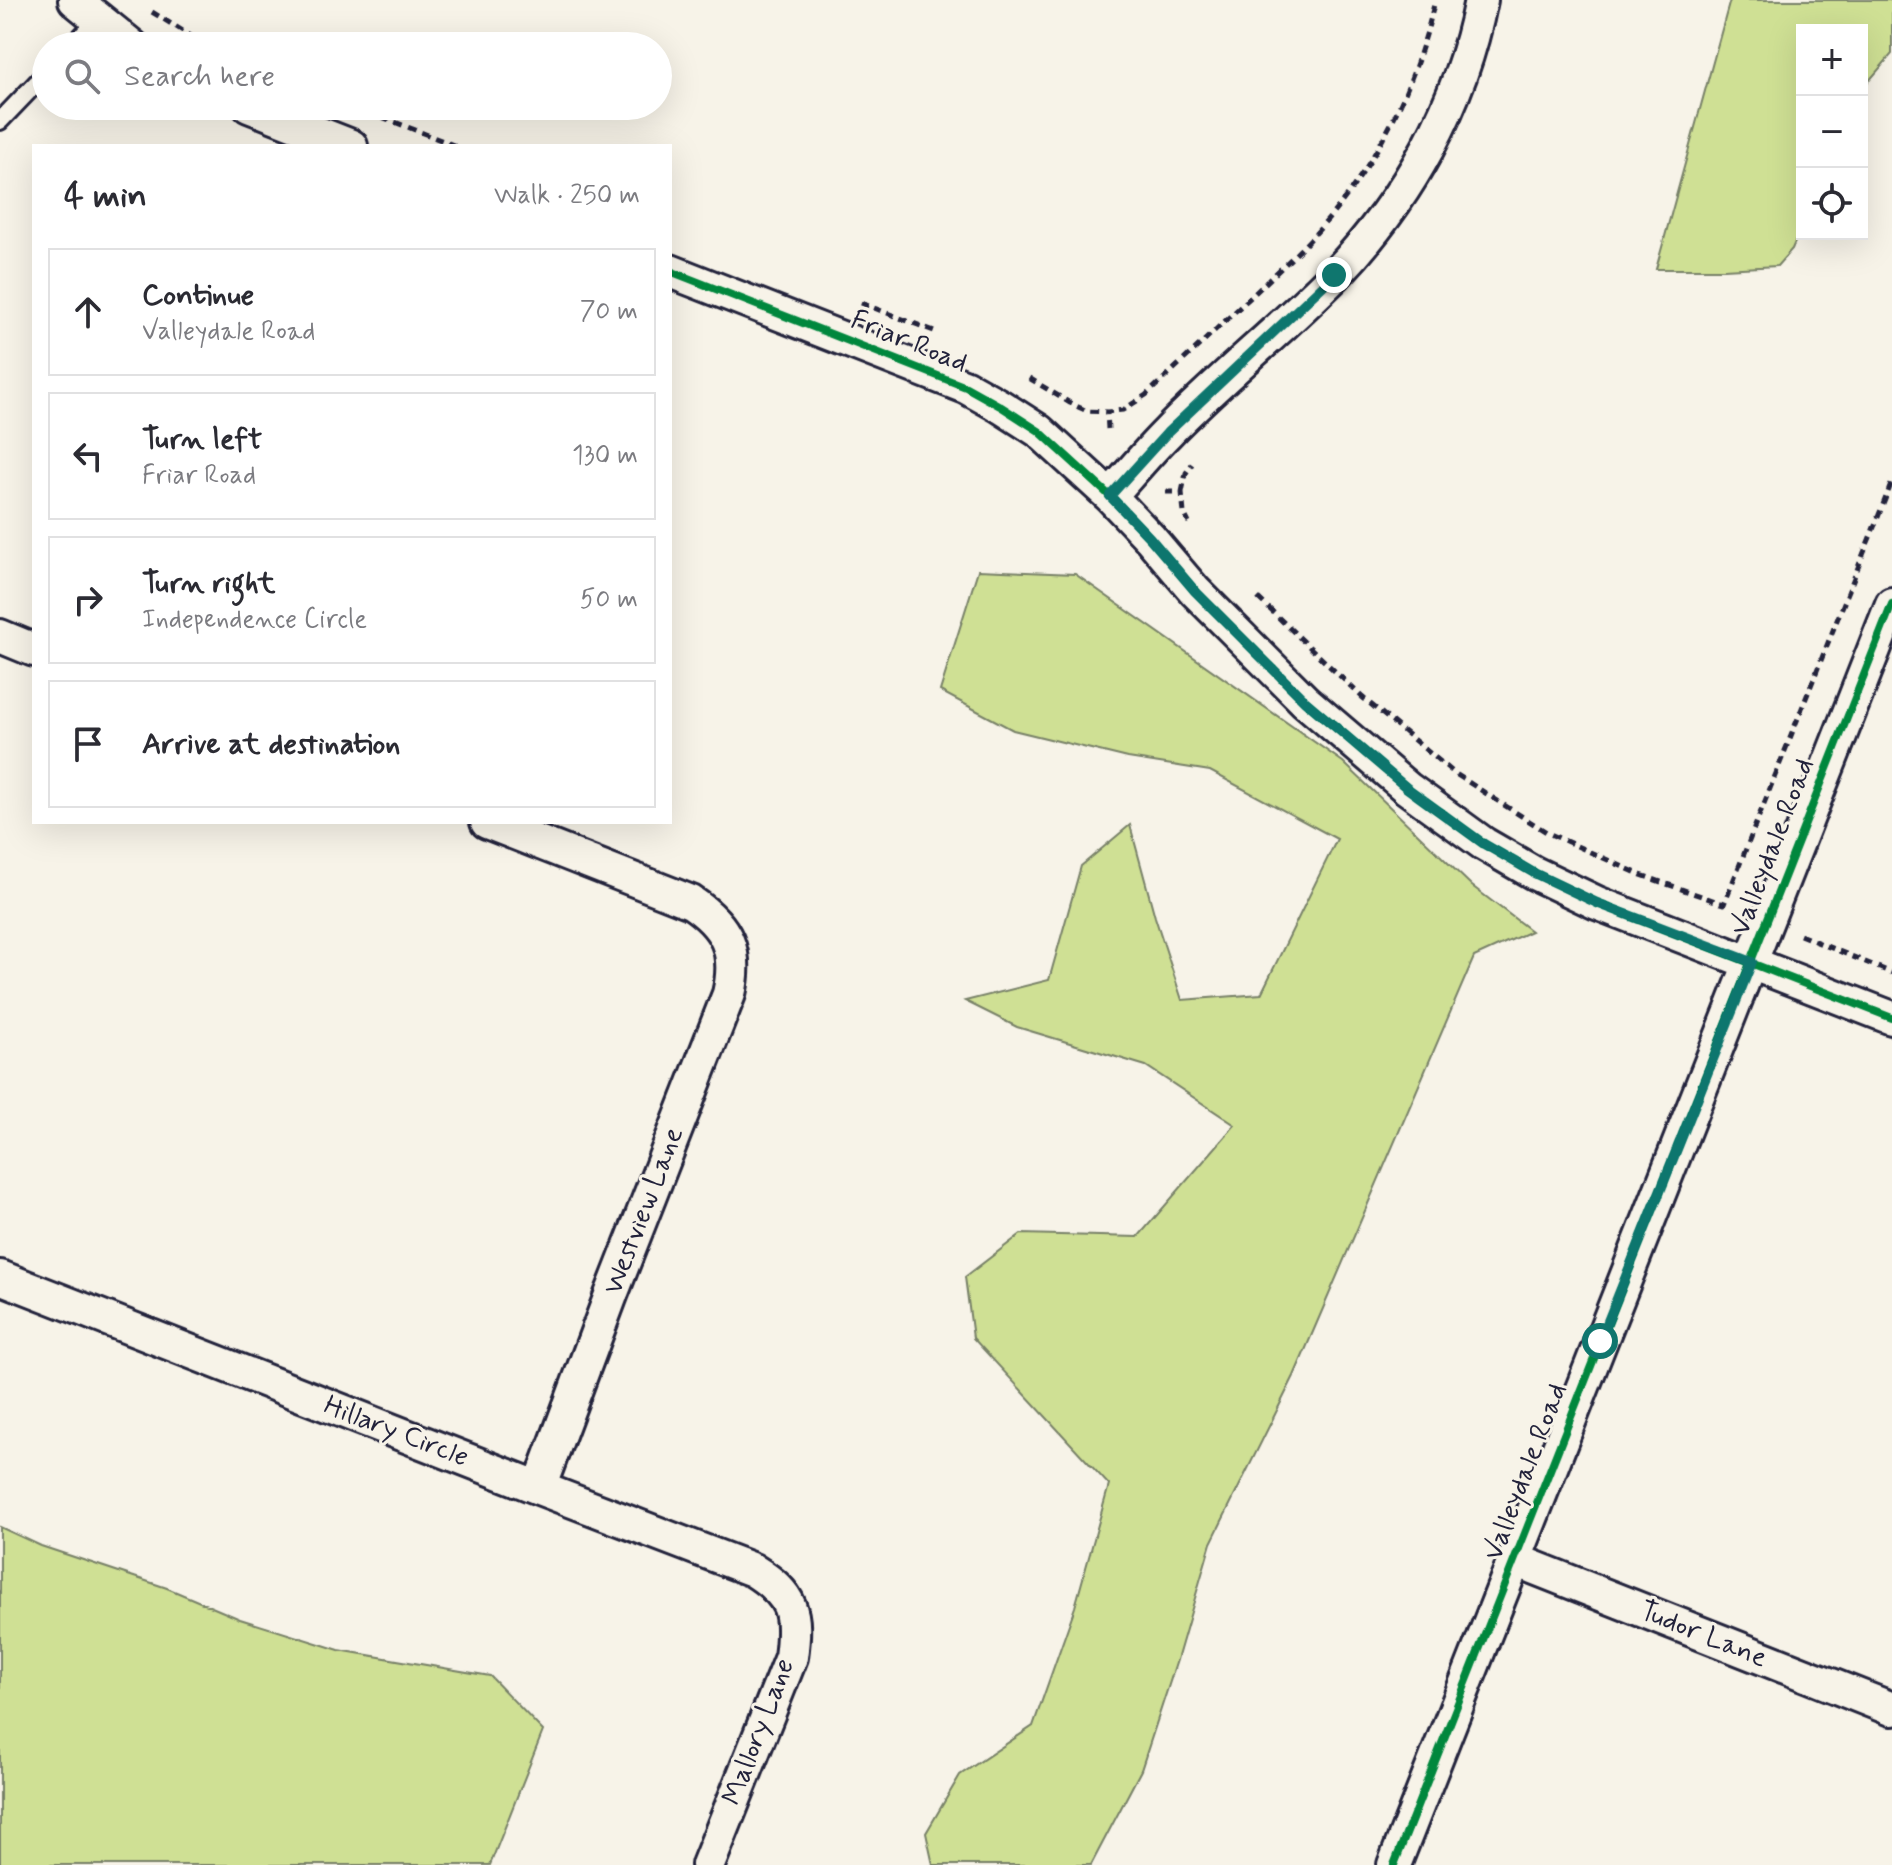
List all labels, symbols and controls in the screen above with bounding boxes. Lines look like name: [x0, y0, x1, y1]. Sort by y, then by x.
map controls: [1796, 24, 1868, 240]
button: +: [1796, 24, 1868, 96]
search box: [32, 32, 672, 120]
icon: search: [60, 54, 104, 98]
text: Search here: [124, 57, 275, 96]
button: −: [1796, 96, 1868, 168]
button: locate: [1796, 168, 1868, 240]
text: 4 min: [64, 174, 147, 219]
text: Walk · 250 m: [494, 179, 640, 213]
route end: [1316, 257, 1352, 293]
text: Continue: [142, 276, 254, 315]
icon: ahead: [66, 290, 110, 334]
text: 70 m: [580, 295, 638, 329]
street label: Friar Road: [845, 302, 973, 382]
text: Valleydale Road: [142, 315, 315, 349]
text: Turn left: [142, 420, 262, 459]
icon: left: [66, 434, 110, 478]
text: 130 m: [572, 439, 638, 473]
text: Friar Road: [142, 459, 256, 493]
text: Turn right: [142, 564, 275, 603]
icon: right: [66, 578, 110, 622]
text: 50 m: [580, 583, 638, 617]
text: Independence Circle: [142, 603, 367, 637]
icon: arrive: [66, 722, 110, 766]
text: Arrive at destination: [142, 725, 400, 764]
street label: Valleydale Road: [1722, 753, 1824, 941]
street label: Westview Lane: [595, 1122, 693, 1300]
route start: [1582, 1323, 1618, 1359]
street label: Valleydale Road: [1475, 1378, 1577, 1566]
street label: Hillary Circle: [318, 1387, 474, 1477]
street label: Tudor Lane: [1634, 1593, 1772, 1677]
street label: Mallory Lane: [714, 1653, 804, 1811]

